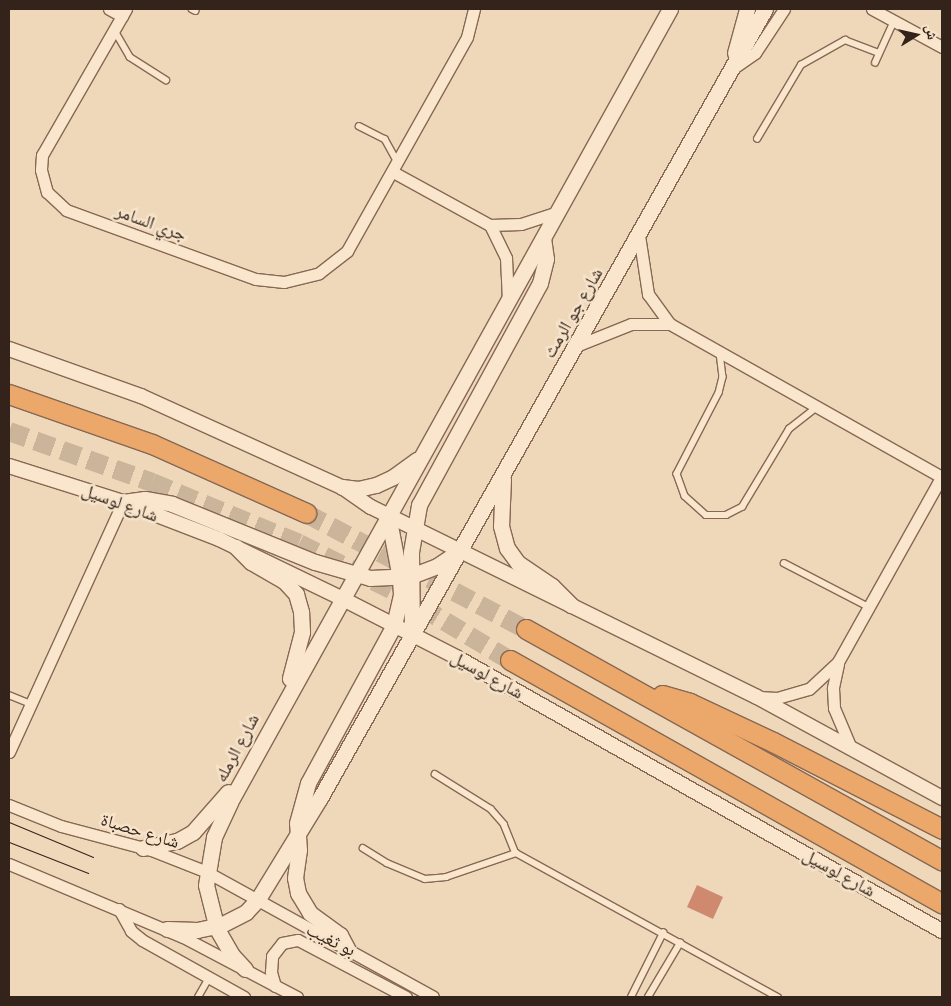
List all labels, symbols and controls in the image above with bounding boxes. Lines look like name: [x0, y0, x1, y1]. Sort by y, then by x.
north arrow: [891, 10, 941, 60]
text: ش: [922, 24, 941, 41]
street label: جري السامر: [113, 200, 189, 246]
street label: شارع جو الرمث: [539, 264, 607, 362]
street label: شارع لوسيل: [79, 479, 161, 527]
street label: شارع لوسيل: [447, 646, 527, 704]
street label: شارع الرمله: [210, 710, 264, 786]
street label: شارع حصباة: [98, 809, 182, 853]
street label: شارع لوسيل: [799, 844, 879, 902]
street label: بو ثغيب: [303, 919, 359, 961]

